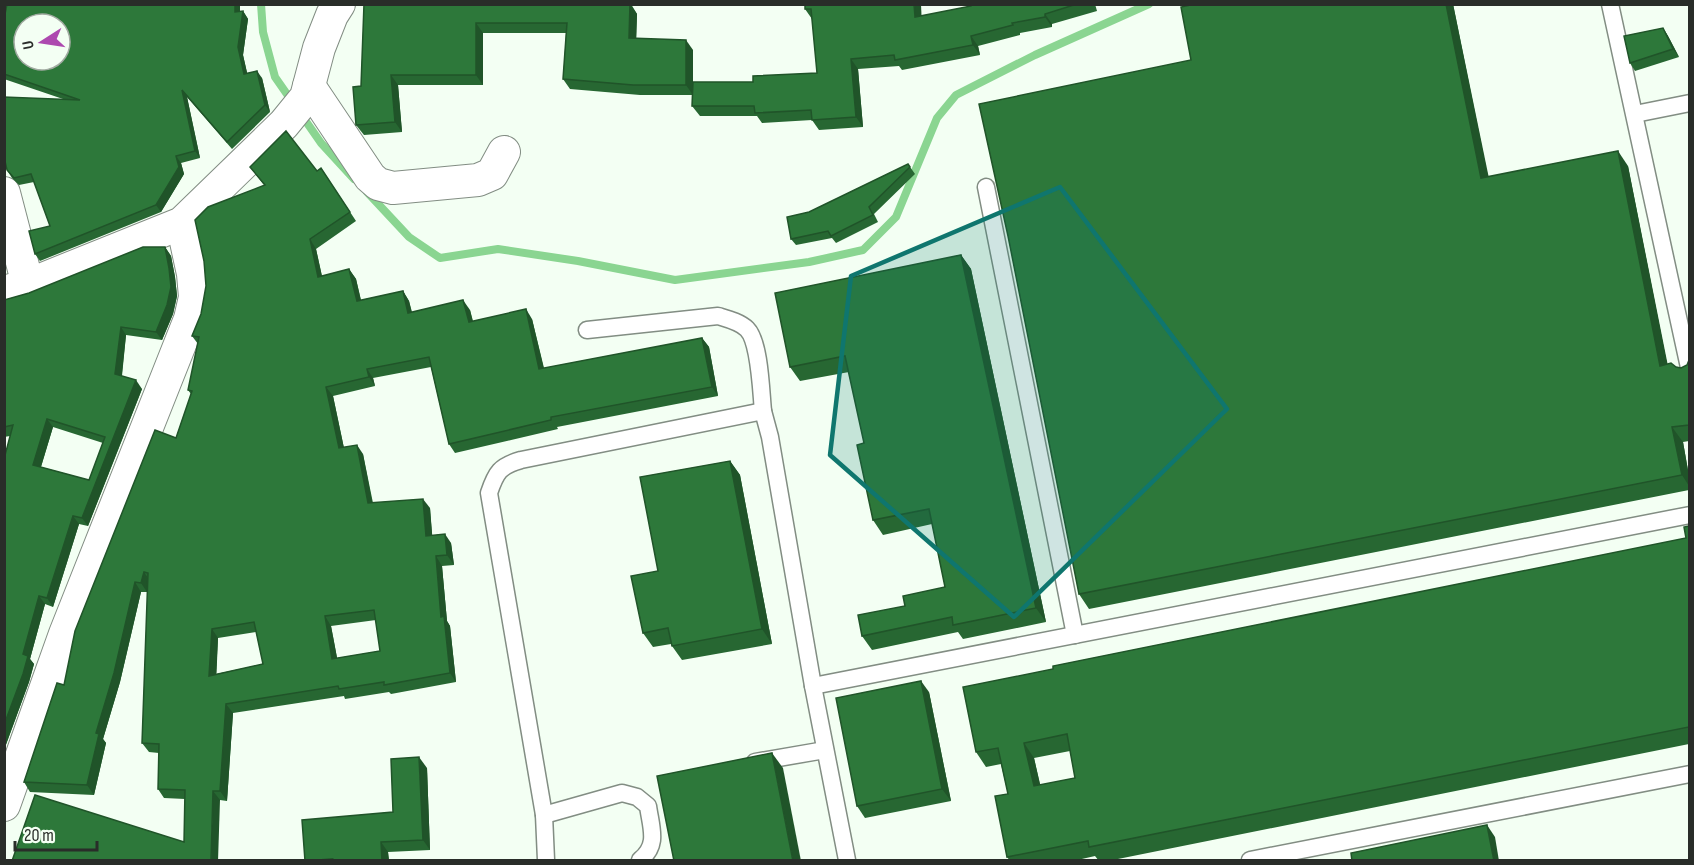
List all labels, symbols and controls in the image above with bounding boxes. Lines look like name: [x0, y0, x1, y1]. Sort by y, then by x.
north arrow: [12, 12, 72, 72]
text: U: [19, 39, 39, 51]
scale bar: [15, 814, 98, 852]
text: 20 m: [24, 825, 54, 846]

